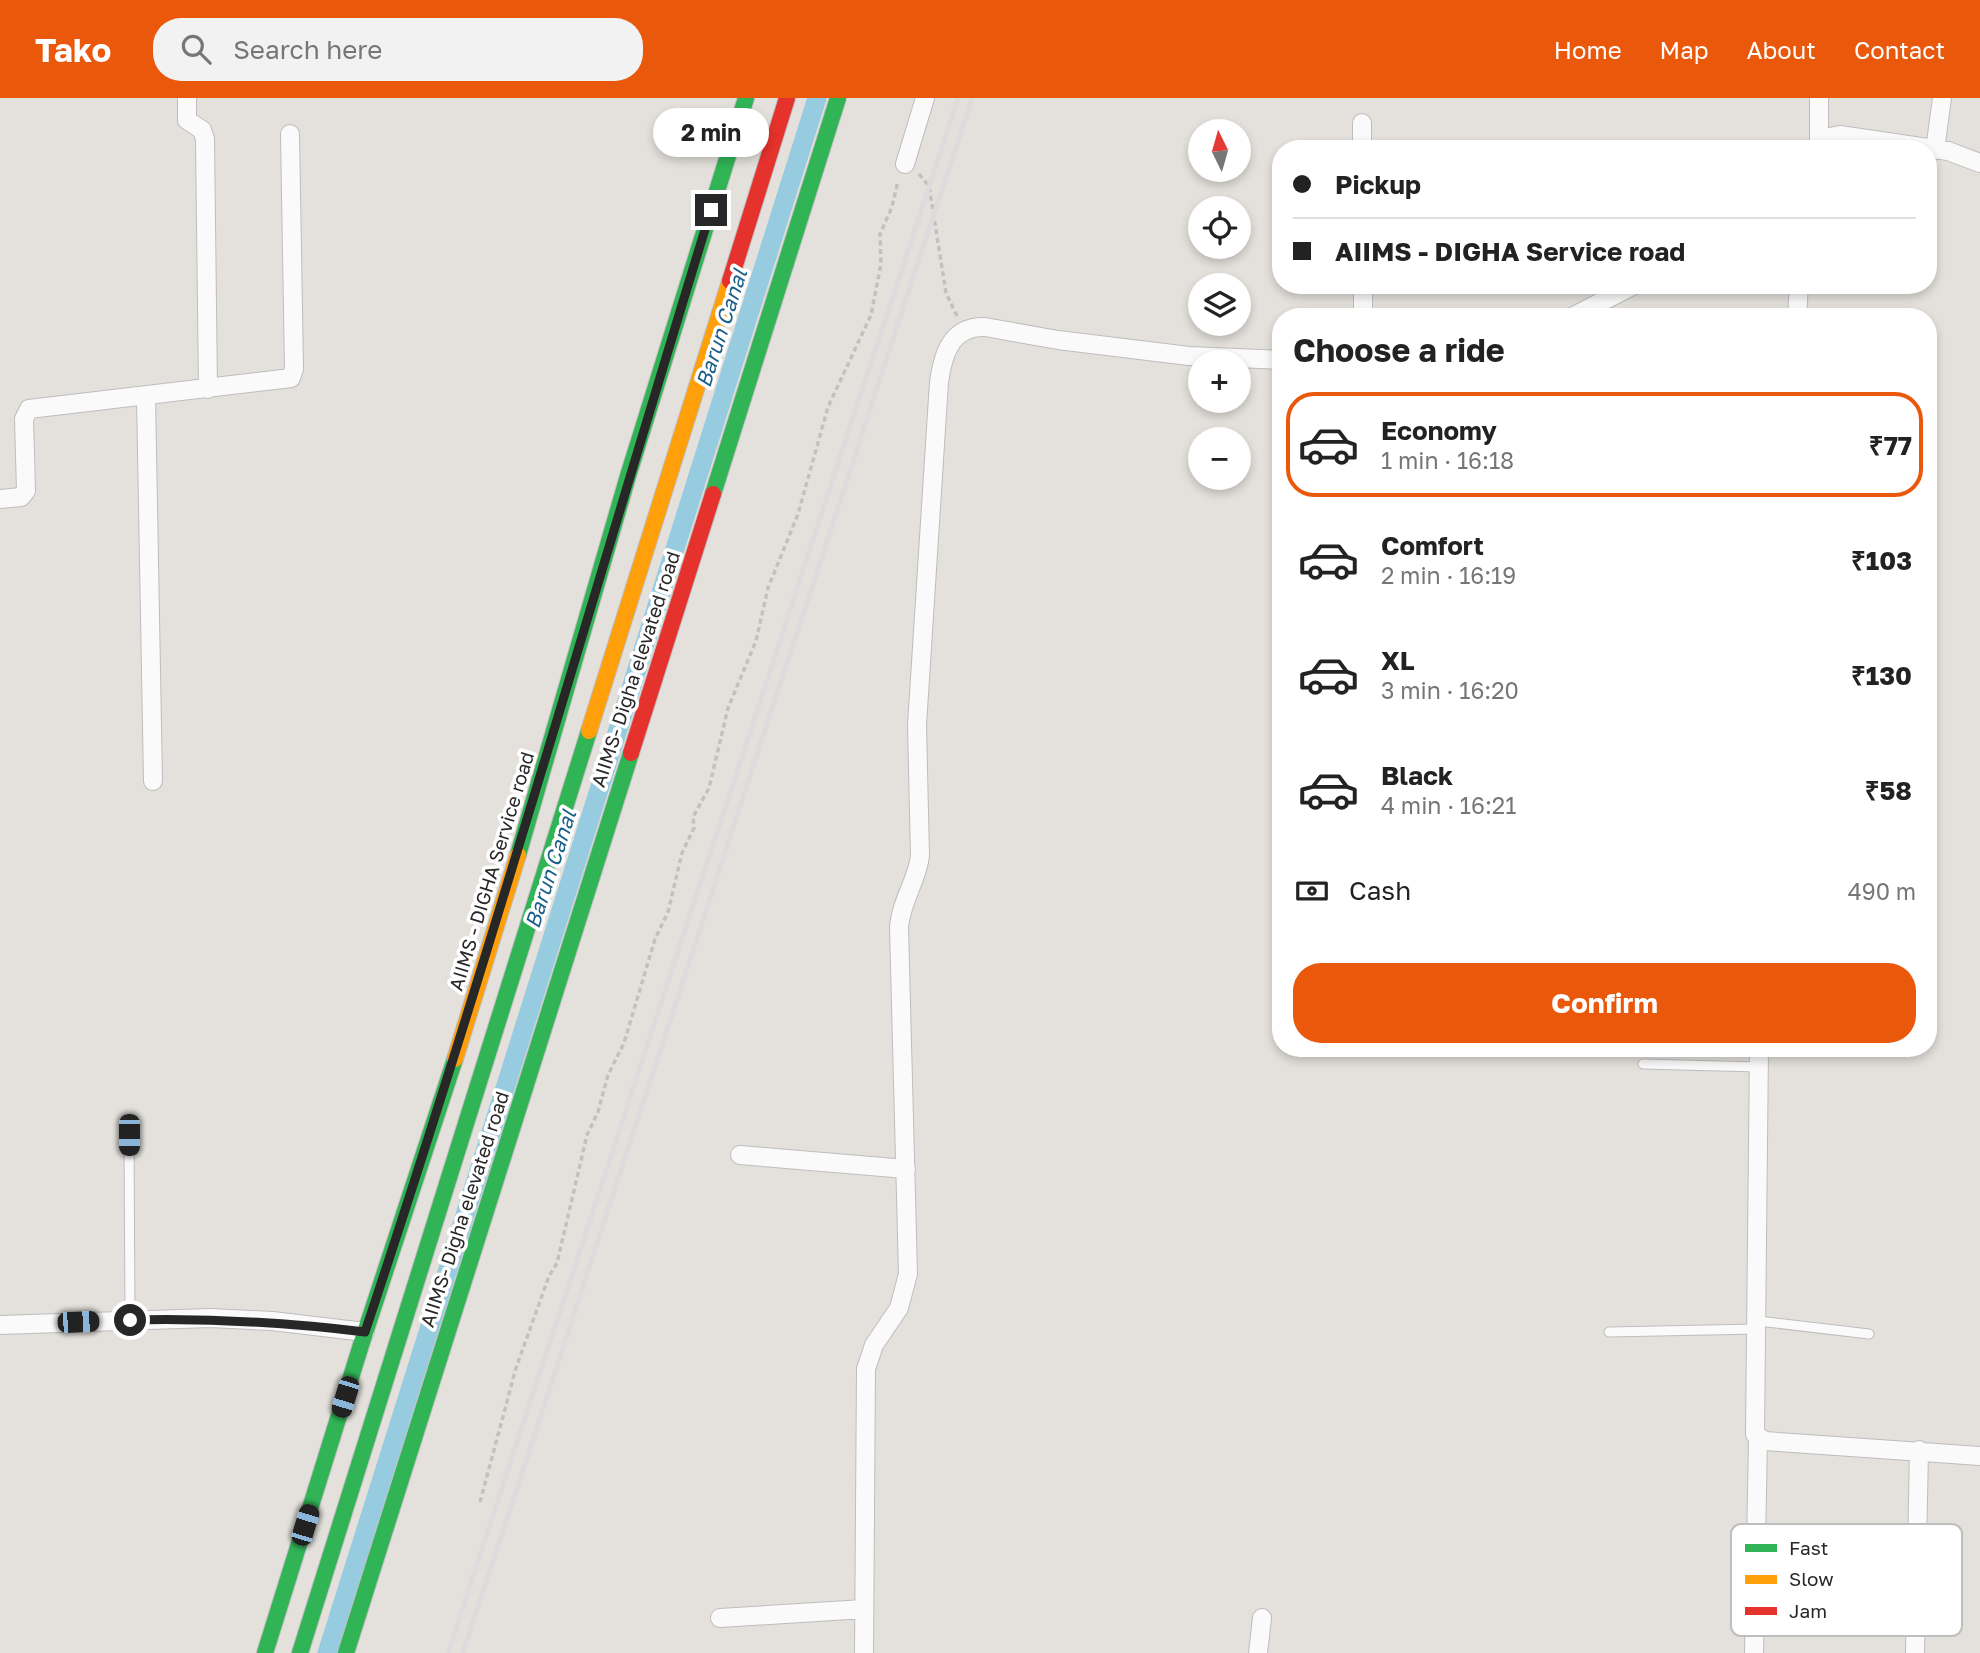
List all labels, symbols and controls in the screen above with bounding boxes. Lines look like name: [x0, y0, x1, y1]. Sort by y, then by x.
search box: [153, 18, 643, 81]
text: Tako: [35, 30, 111, 69]
icon: search: [177, 30, 215, 68]
text: Search here: [233, 34, 382, 65]
text: Home: [1554, 35, 1622, 64]
text: Map: [1660, 35, 1709, 64]
text: About: [1747, 35, 1816, 64]
text: Contact: [1854, 35, 1945, 64]
callout: 2 min: [653, 108, 769, 158]
text: 2 min: [681, 118, 741, 146]
north arrow: [1188, 119, 1251, 182]
map controls: [1188, 119, 1251, 490]
text: Pickup: [1335, 169, 1421, 200]
route end: [695, 194, 727, 226]
button: locate: [1188, 196, 1251, 259]
text: AIIMS - DIGHA Service road: [1335, 236, 1685, 267]
water label: Barun Canal: [690, 264, 753, 390]
button: layers: [1188, 273, 1251, 336]
text: Choose a ride: [1293, 331, 1505, 369]
button: +: [1188, 350, 1251, 413]
icon: car: [1297, 413, 1360, 476]
text: Economy: [1381, 415, 1497, 446]
button: −: [1188, 427, 1251, 490]
text: ₹77: [1869, 430, 1912, 461]
text: 1 min · 16:18: [1381, 446, 1514, 474]
icon: car: [1297, 528, 1360, 591]
text: Comfort: [1381, 530, 1484, 561]
text: ₹103: [1851, 545, 1912, 576]
street label: AIIMS- Digha elevated road: [586, 548, 684, 790]
text: 2 min · 16:19: [1381, 561, 1516, 589]
icon: car: [1297, 643, 1360, 706]
text: XL: [1381, 645, 1415, 676]
text: ₹130: [1851, 660, 1912, 691]
text: 3 min · 16:20: [1381, 676, 1519, 704]
street label: AIIMS - DIGHA Service road: [444, 749, 538, 993]
icon: car: [1297, 758, 1360, 821]
text: Black: [1381, 760, 1453, 791]
text: ₹58: [1865, 775, 1912, 806]
text: 4 min · 16:21: [1381, 791, 1516, 819]
water label: Barun Canal: [519, 805, 582, 931]
icon: cash: [1293, 872, 1331, 910]
text: Cash: [1349, 875, 1411, 906]
text: 490 m: [1848, 877, 1916, 905]
button: Confirm: [1293, 963, 1916, 1043]
street label: AIIMS- Digha elevated road: [415, 1088, 513, 1330]
car: [119, 1114, 140, 1156]
route start: [114, 1304, 146, 1336]
car: [57, 1311, 100, 1333]
car: [329, 1374, 362, 1420]
car: [289, 1502, 322, 1548]
legend: [1731, 1524, 1962, 1636]
text: Fast: [1789, 1536, 1828, 1559]
text: Slow: [1789, 1567, 1834, 1590]
text: Jam: [1789, 1599, 1827, 1622]

